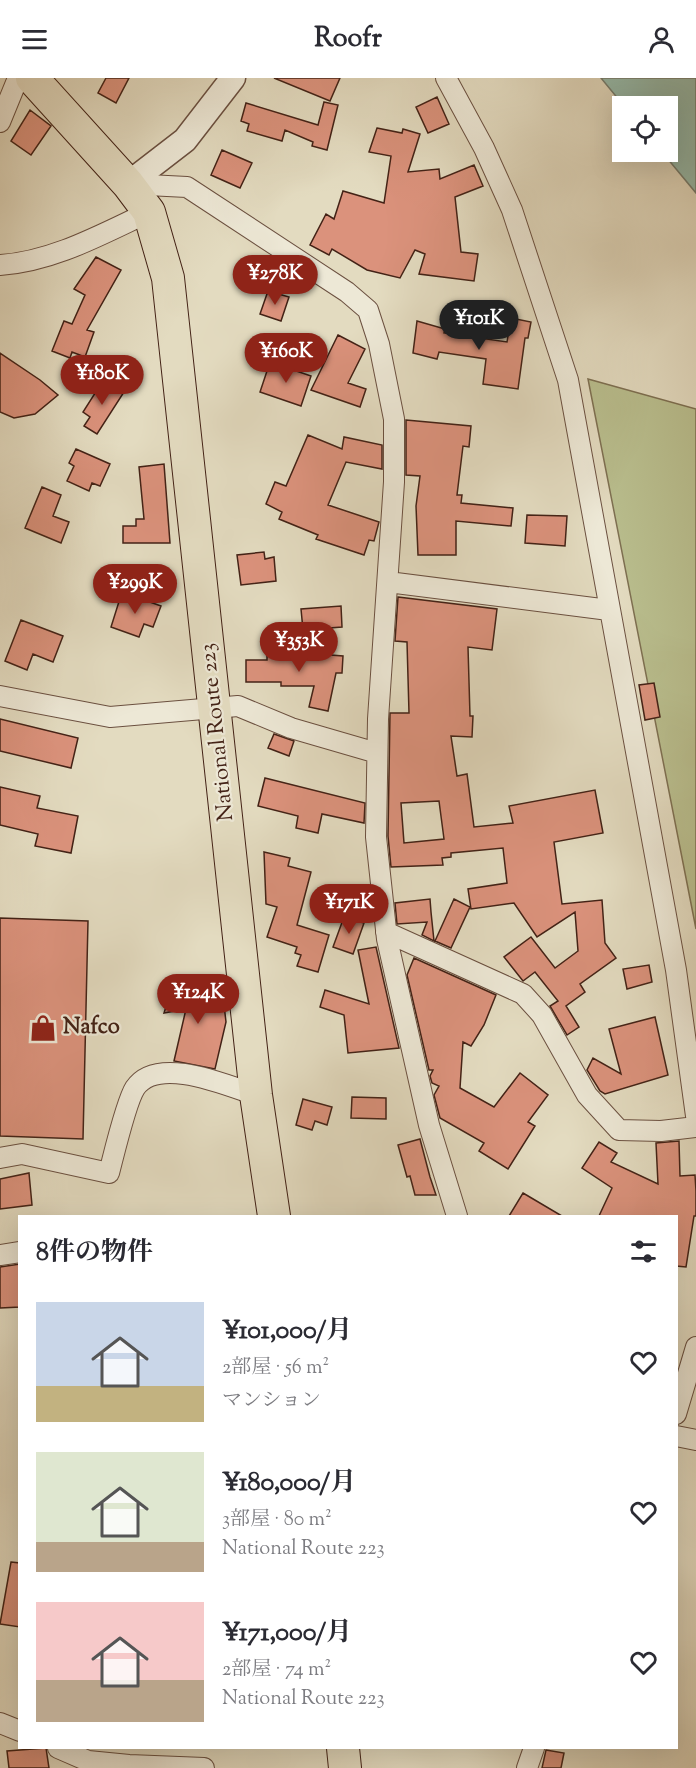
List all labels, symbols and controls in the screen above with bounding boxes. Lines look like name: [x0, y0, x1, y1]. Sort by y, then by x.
text: Roofr: [314, 20, 382, 59]
icon: menu: [18, 23, 51, 56]
icon: person: [645, 23, 678, 56]
map controls: [612, 96, 678, 162]
button: locate: [612, 96, 678, 162]
pin: ¥278K: [233, 255, 317, 306]
text: ¥278K: [247, 260, 303, 289]
pin: ¥101K: [437, 300, 521, 351]
text: ¥101K: [453, 305, 505, 334]
pin: ¥160K: [244, 333, 328, 384]
text: ¥160K: [259, 338, 313, 367]
pin: ¥180K: [60, 355, 144, 406]
text: ¥180K: [75, 360, 129, 389]
pin: ¥299K: [93, 564, 177, 615]
text: ¥299K: [107, 569, 163, 598]
pin: ¥353K: [257, 622, 341, 673]
text: ¥353K: [274, 627, 324, 656]
street label: National Route 223: [193, 641, 243, 823]
pin: ¥171K: [307, 884, 391, 935]
text: ¥171K: [324, 889, 374, 918]
pin: ¥124K: [156, 974, 240, 1025]
text: ¥124K: [171, 979, 225, 1008]
place label: Nafco: [63, 1012, 120, 1044]
shop icon: Nafco: [28, 1013, 58, 1043]
text: 8件の物件: [36, 1235, 153, 1272]
icon: filters: [627, 1235, 660, 1268]
text: ¥101,000/月: [222, 1313, 352, 1350]
icon: home: [84, 1326, 156, 1398]
icon: heart: [627, 1346, 660, 1379]
text: 2部屋 · 56 m²: [222, 1354, 329, 1383]
text: マンション: [222, 1387, 321, 1416]
text: ¥180,000/月: [222, 1465, 356, 1502]
icon: home: [84, 1476, 156, 1548]
icon: heart: [627, 1496, 660, 1529]
text: 3部屋 · 80 m²: [222, 1506, 332, 1535]
text: National Route 223: [222, 1535, 385, 1564]
text: ¥171,000/月: [222, 1615, 352, 1652]
icon: home: [84, 1626, 156, 1698]
icon: heart: [627, 1646, 660, 1679]
text: 2部屋 · 74 m²: [222, 1656, 331, 1685]
text: National Route 223: [222, 1685, 385, 1714]

